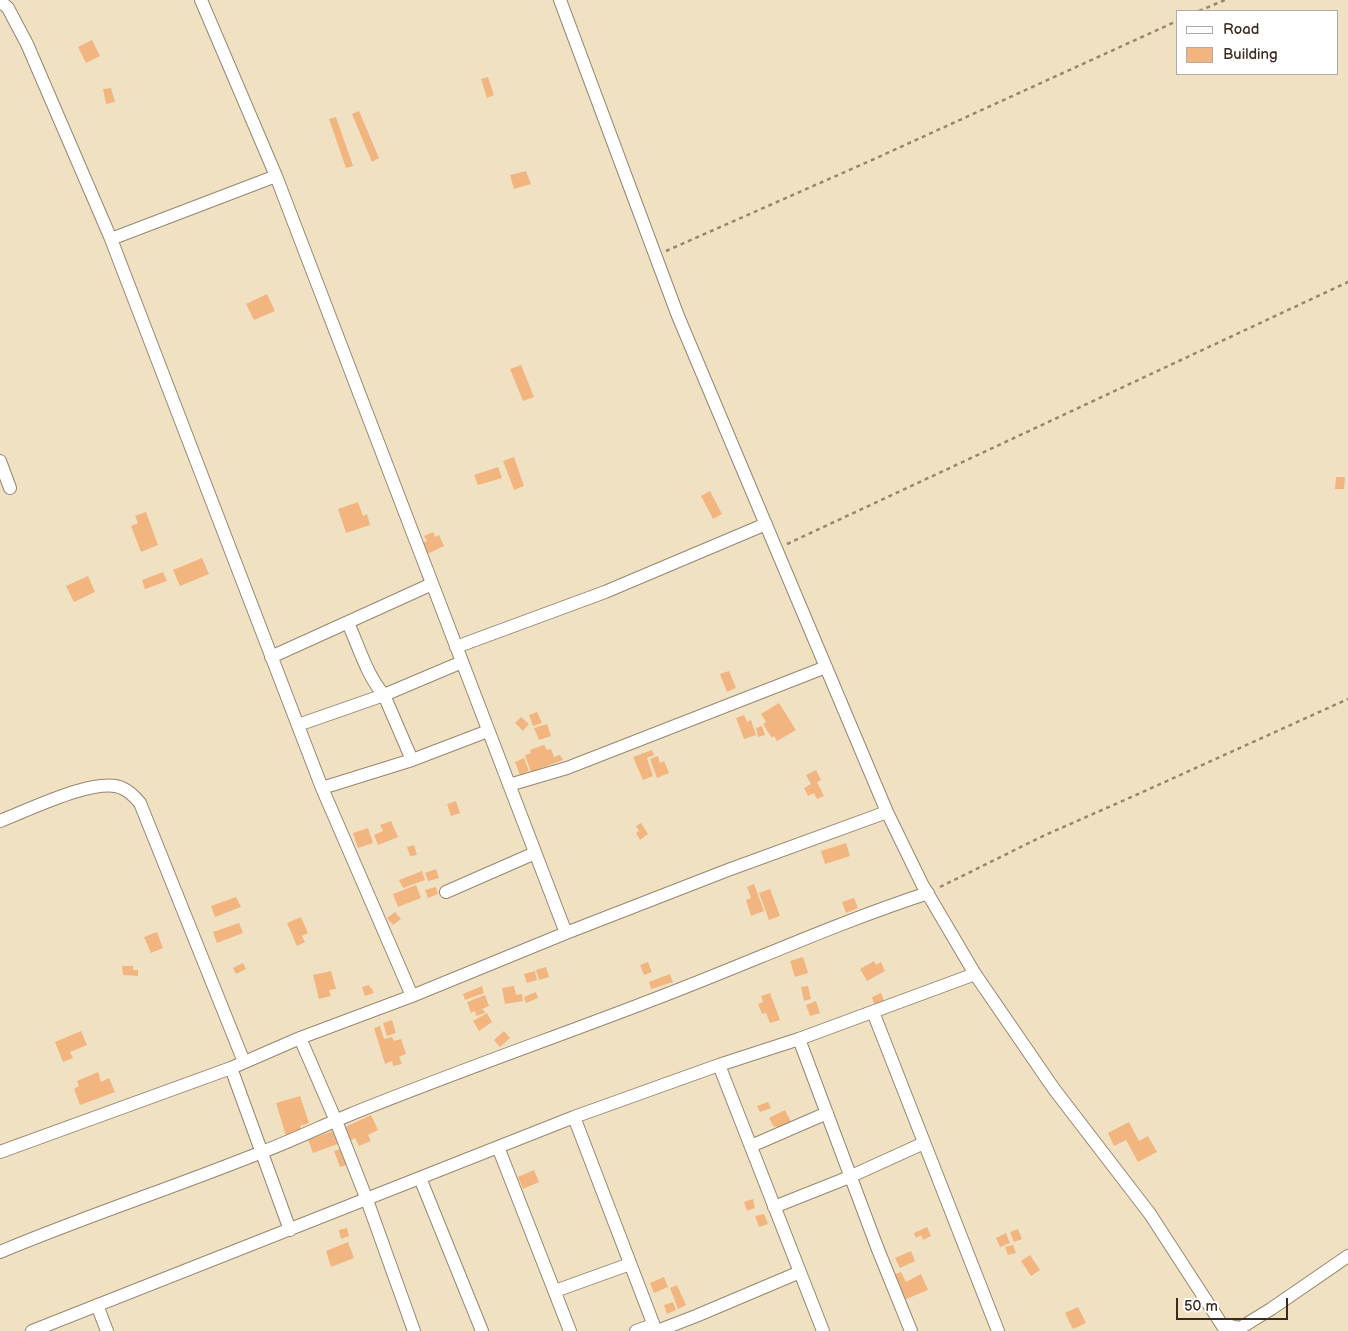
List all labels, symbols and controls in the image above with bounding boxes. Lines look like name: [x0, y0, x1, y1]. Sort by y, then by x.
legend: [1176, 10, 1338, 75]
text: Road: [1223, 20, 1259, 39]
text: Building: [1223, 45, 1278, 64]
scale bar: [1178, 1288, 1290, 1320]
text: 50 m: [1184, 1297, 1218, 1316]

